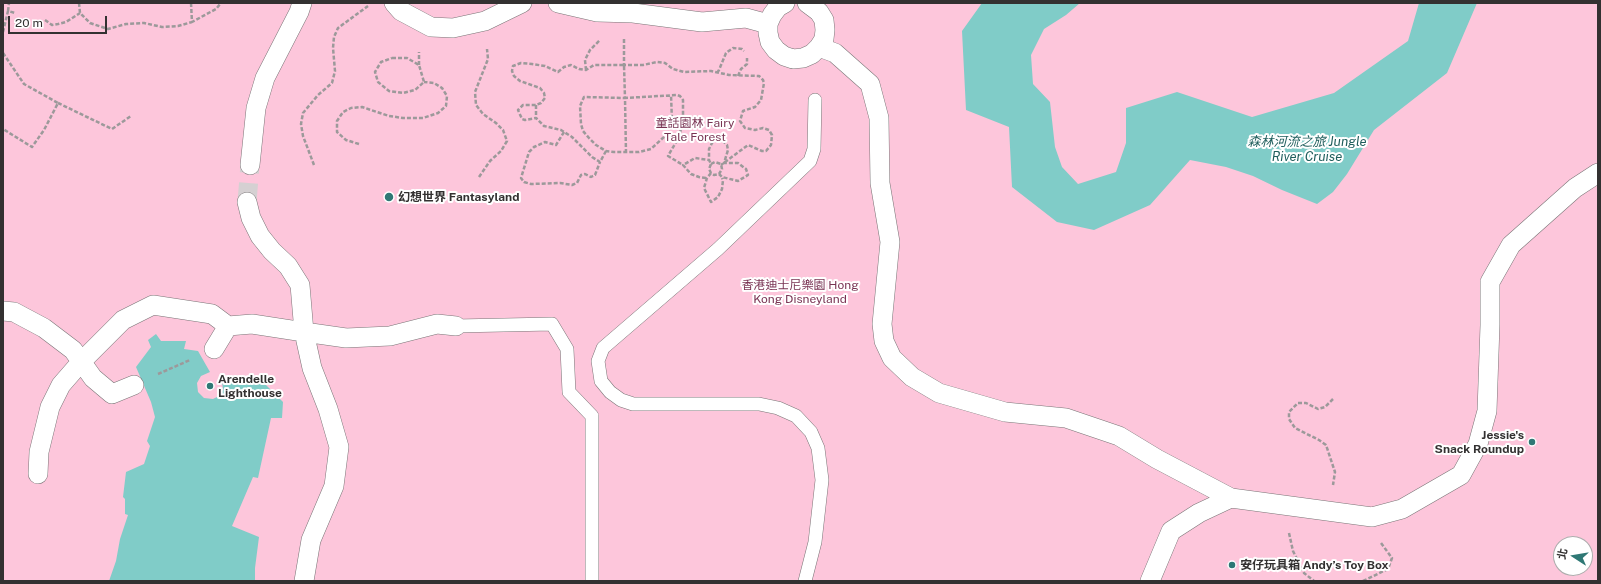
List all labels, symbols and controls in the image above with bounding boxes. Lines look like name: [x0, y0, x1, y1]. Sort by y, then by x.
scale bar: [10, 8, 109, 34]
text: 20 m: [15, 16, 43, 30]
park label: 童話園林 Fairy Tale Forest: [656, 116, 734, 144]
water label: 森林河流之旅 Jungle River Cruise: [1247, 134, 1367, 165]
place label: 幻想世界 Fantasyland: [398, 190, 520, 204]
marker: 幻想世界 Fantasyland: [383, 191, 395, 203]
park label: 香港迪士尼樂園 Hong Kong Disneyland: [741, 278, 859, 306]
place label: Arendelle Lighthouse: [218, 372, 282, 400]
marker: Arendelle Lighthouse: [205, 381, 215, 391]
place label: Jessie's Snack Roundup: [1435, 428, 1524, 456]
marker: Jessie's Snack Roundup: [1527, 437, 1537, 447]
north arrow: [1553, 536, 1593, 576]
text: 北: [1555, 547, 1569, 560]
place label: 安仔玩具箱 Andy’s Toy Box: [1240, 558, 1388, 572]
marker: 安仔玩具箱 Andy’s Toy Box: [1227, 560, 1237, 570]

